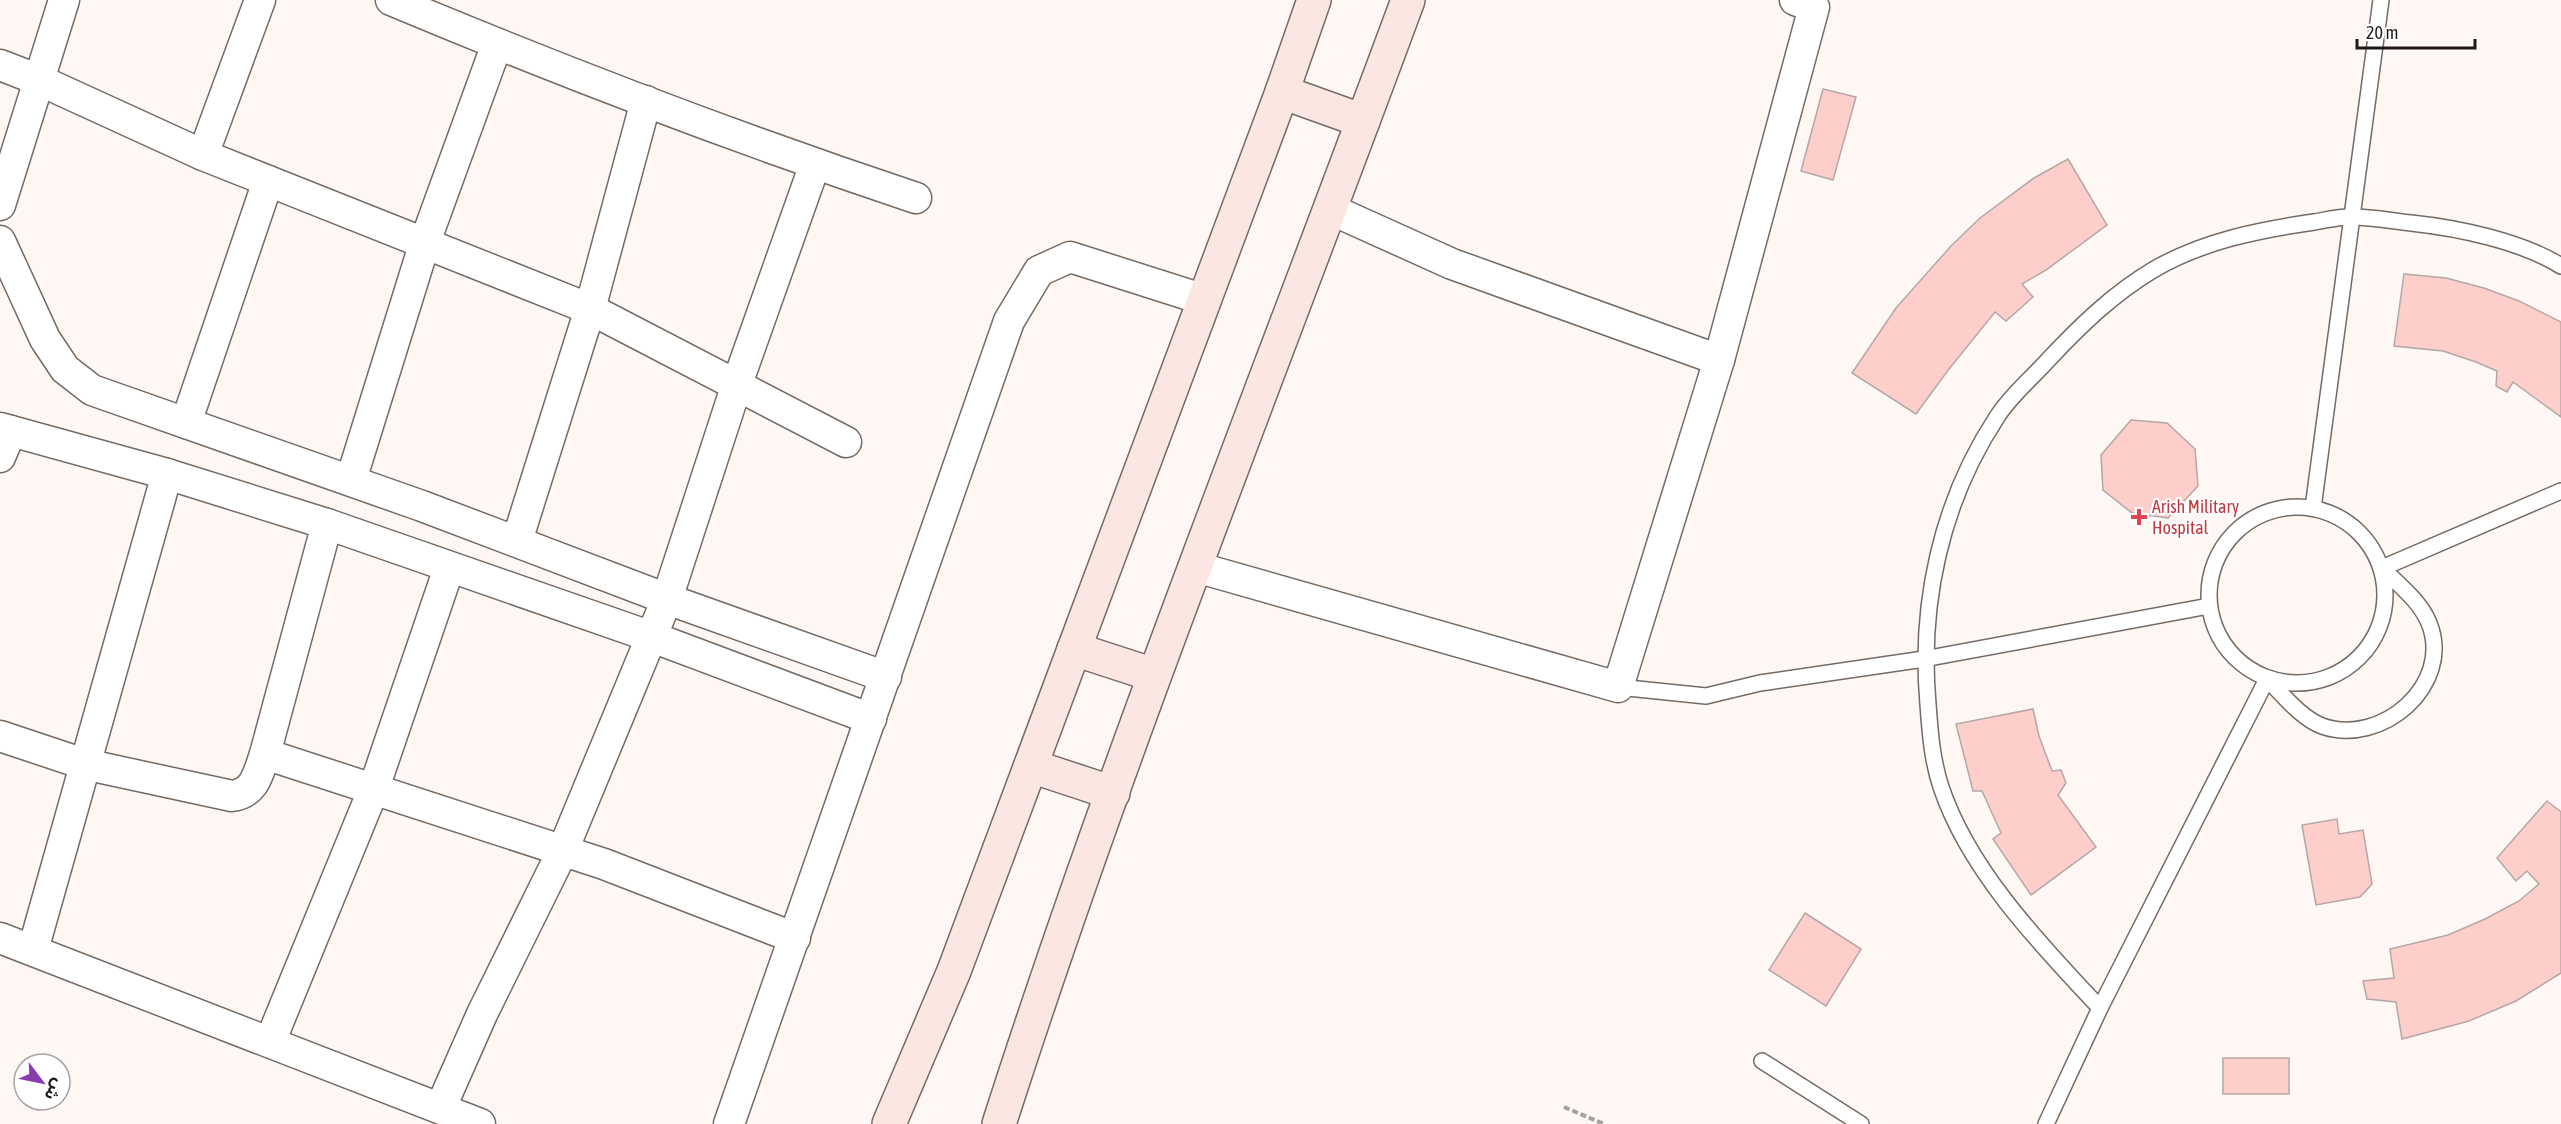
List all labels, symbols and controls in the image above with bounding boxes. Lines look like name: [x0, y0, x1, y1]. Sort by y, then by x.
scale bar: [2357, 12, 2476, 50]
text: 20 m: [2366, 22, 2398, 43]
place label: Arish Military Hospital: [2152, 496, 2239, 538]
marker: Arish Military Hospital: [2130, 508, 2148, 526]
north arrow: [12, 1052, 72, 1112]
text: ش: [40, 1075, 68, 1104]

